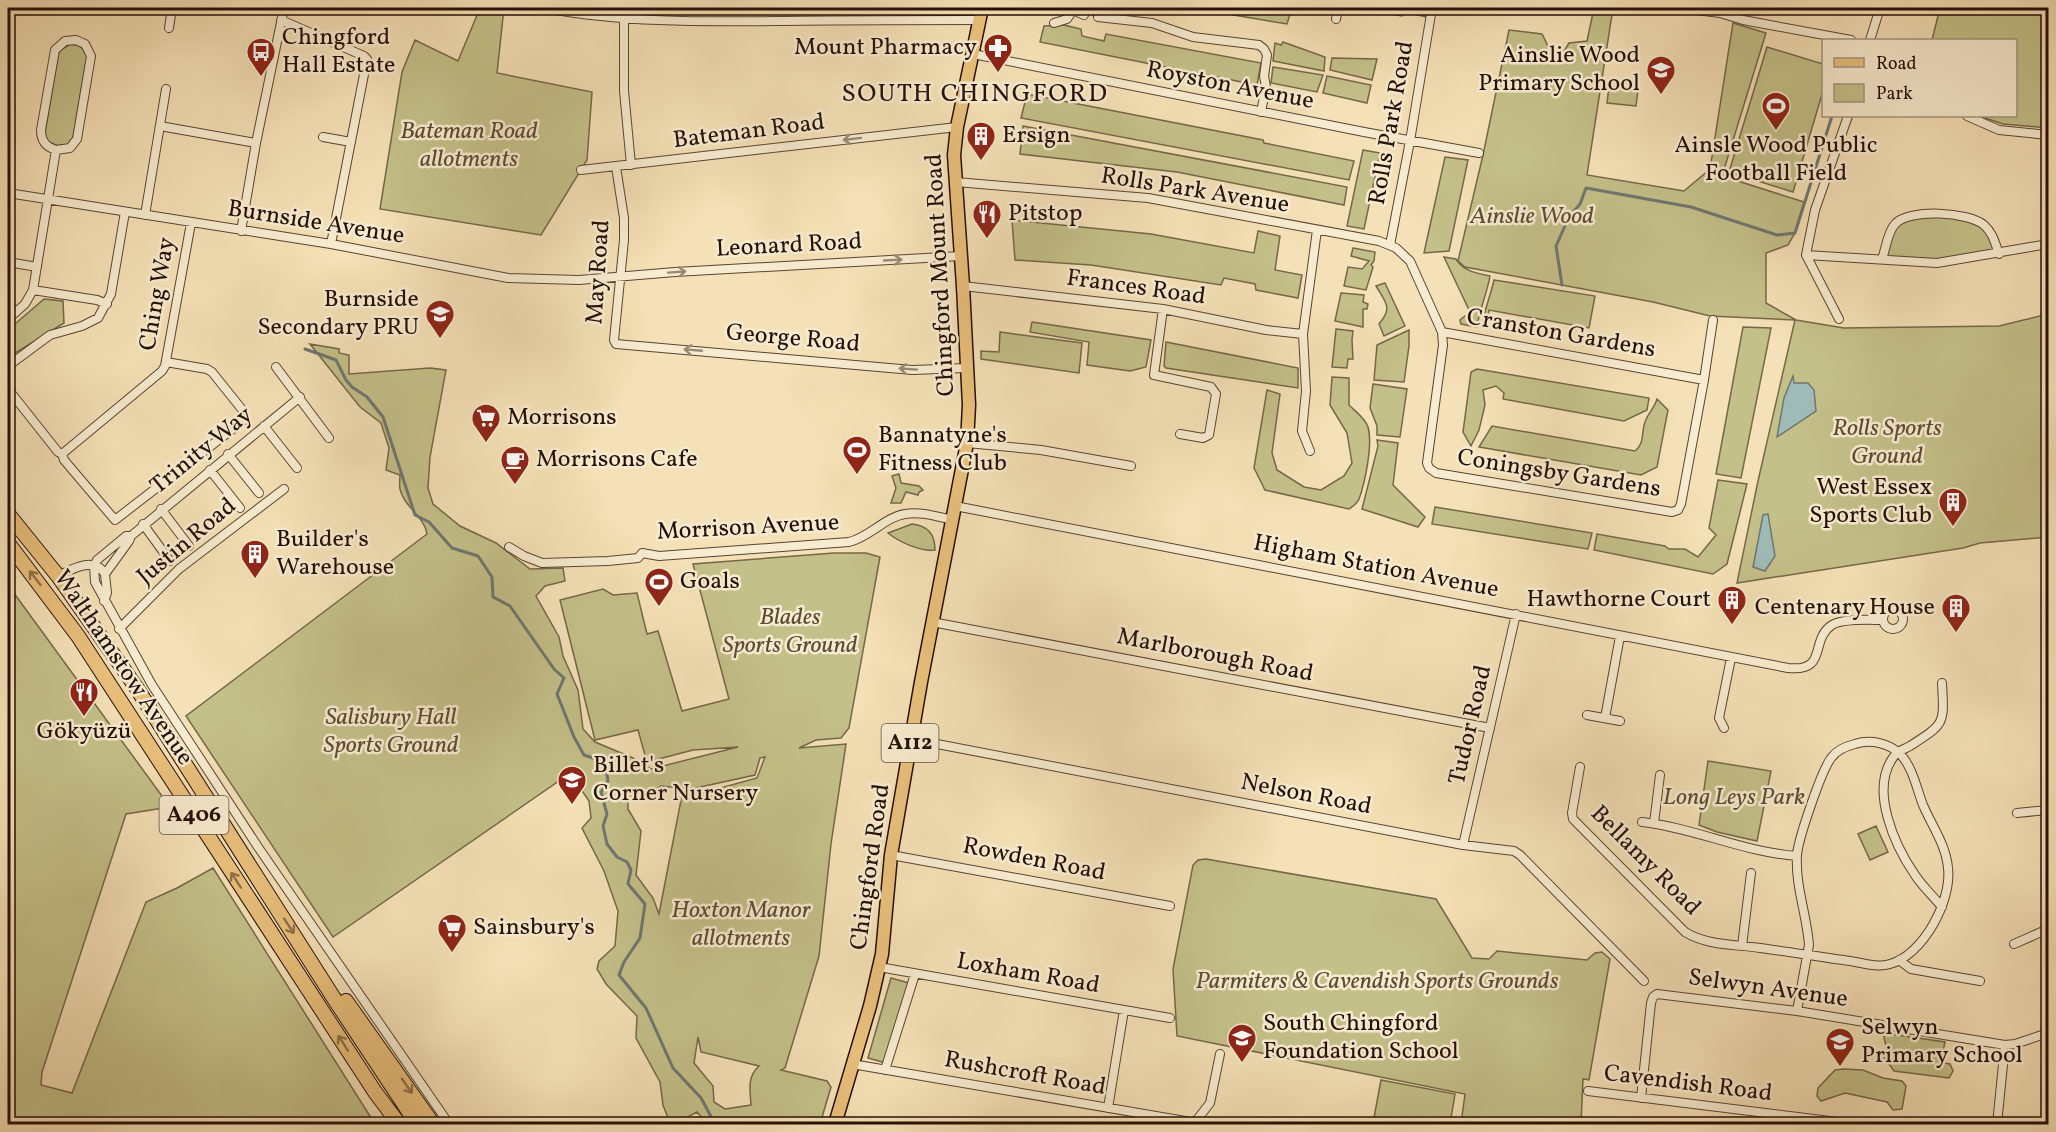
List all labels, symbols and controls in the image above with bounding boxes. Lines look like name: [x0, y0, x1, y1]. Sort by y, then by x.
place label: Chingford Hall Estate: [282, 21, 395, 83]
place label: Mount Pharmacy: [794, 31, 977, 65]
pharmacy icon: Mount Pharmacy: [982, 32, 1014, 74]
bus stop icon: Chingford Hall Estate: [245, 36, 277, 78]
street label: Rolls Park Road: [1361, 38, 1423, 208]
place label: Ainslie Wood Primary School: [1478, 39, 1640, 101]
legend: [1822, 39, 2017, 117]
text: Road: [1876, 52, 1917, 77]
street label: Royston Avenue: [1143, 53, 1317, 119]
school or university icon: Ainslie Wood Primary School: [1645, 54, 1677, 96]
district label: SOUTH CHINGFORD: [841, 76, 1109, 112]
text: Park: [1876, 82, 1913, 107]
sports icon: Ainsle Wood Public Football Field: [1760, 90, 1792, 132]
street label: Bateman Road: [671, 106, 827, 158]
park label: Bateman Road allotments: [400, 115, 538, 177]
place label: Ersign: [1002, 119, 1071, 153]
building icon: Ersign: [965, 120, 997, 162]
place label: Ainsle Wood Public Football Field: [1675, 129, 1877, 191]
one-way arrow: [842, 134, 862, 145]
street label: Chingford Mount Road: [918, 153, 964, 397]
street label: Rolls Park Avenue: [1098, 159, 1292, 223]
street label: Burnside Avenue: [225, 192, 407, 254]
place label: Pitstop: [1008, 197, 1083, 231]
restaurant icon: Pitstop: [971, 198, 1003, 240]
park label: Ainslie Wood: [1469, 200, 1594, 234]
street label: May Road: [578, 219, 620, 325]
street label: Leonard Road: [715, 225, 863, 267]
street label: Ching Way: [131, 235, 185, 353]
one-way arrow: [883, 254, 902, 265]
street label: Frances Road: [1064, 261, 1208, 315]
one-way arrow: [667, 266, 687, 277]
place label: Burnside Secondary PRU: [257, 283, 419, 345]
school or university icon: Burnside Secondary PRU: [424, 298, 456, 340]
street label: Cranston Gardens: [1464, 301, 1658, 367]
street label: George Road: [725, 316, 861, 362]
one-way arrow: [684, 344, 704, 355]
one-way arrow: [899, 363, 919, 374]
street label: Trinity Way: [143, 399, 261, 503]
place label: Morrisons: [507, 401, 617, 435]
supermarket icon: Morrisons: [470, 402, 502, 444]
park label: Rolls Sports Ground: [1832, 412, 1942, 474]
place label: Bannatyne's Fitness Club: [878, 419, 1007, 481]
sports icon: Bannatyne's Fitness Club: [841, 434, 873, 476]
street label: Coningsby Gardens: [1455, 441, 1663, 507]
place label: Morrisons Cafe: [536, 443, 698, 477]
cafe icon: Morrisons Cafe: [499, 444, 531, 486]
place label: West Essex Sports Club: [1809, 471, 1932, 533]
building icon: West Essex Sports Club: [1937, 486, 1969, 528]
street label: Justin Road: [130, 490, 244, 594]
street label: Morrison Avenue: [656, 506, 840, 550]
place label: Builder's Warehouse: [276, 523, 394, 585]
street label: Higham Station Avenue: [1250, 527, 1502, 607]
building icon: Builder's Warehouse: [239, 538, 271, 580]
street label: Walthamstow Avenue: [45, 563, 201, 773]
place label: Goals: [680, 565, 740, 599]
sports icon: Goals: [643, 566, 675, 608]
one-way arrow: [28, 570, 41, 586]
place label: Hawthorne Court: [1527, 583, 1711, 617]
building icon: Hawthorne Court: [1716, 584, 1748, 626]
place label: Centenary House: [1755, 591, 1935, 625]
building icon: Centenary House: [1940, 592, 1972, 634]
park label: Blades Sports Ground: [722, 601, 858, 663]
street label: Marlborough Road: [1114, 620, 1316, 692]
street label: Tudor Road: [1441, 662, 1501, 788]
restaurant icon: Gökyüzü: [68, 676, 100, 718]
park label: Salisbury Hall Sports Ground: [323, 701, 459, 763]
place label: Gökyüzü: [36, 715, 132, 749]
road number: A112: [882, 724, 938, 762]
place label: Billet's Corner Nursery: [593, 749, 758, 811]
school or university icon: Billet's Corner Nursery: [556, 764, 588, 806]
street label: Nelson Road: [1238, 766, 1374, 824]
park label: Long Leys Park: [1663, 781, 1805, 815]
street label: Chingford Road: [843, 782, 899, 952]
road number: A406: [160, 796, 228, 834]
street label: Bellamy Road: [1582, 798, 1708, 924]
street label: Rowden Road: [960, 829, 1108, 891]
one-way arrow: [230, 871, 243, 888]
park label: Hoxton Manor allotments: [671, 894, 812, 956]
place label: Sainsbury's: [473, 911, 595, 945]
supermarket icon: Sainsbury's: [436, 912, 468, 954]
one-way arrow: [283, 917, 295, 934]
street label: Loxham Road: [954, 945, 1102, 1003]
street label: Selwyn Avenue: [1686, 961, 1850, 1017]
park label: Parmiters & Cavendish Sports Grounds: [1195, 965, 1559, 999]
place label: South Chingford Foundation School: [1263, 1007, 1459, 1069]
place label: Selwyn Primary School: [1861, 1011, 2023, 1073]
school or university icon: South Chingford Foundation School: [1226, 1022, 1258, 1064]
school or university icon: Selwyn Primary School: [1824, 1026, 1856, 1068]
one-way arrow: [337, 1035, 349, 1051]
street label: Rushcroft Road: [941, 1043, 1109, 1105]
street label: Cavendish Road: [1602, 1057, 1774, 1111]
one-way arrow: [401, 1078, 413, 1094]

